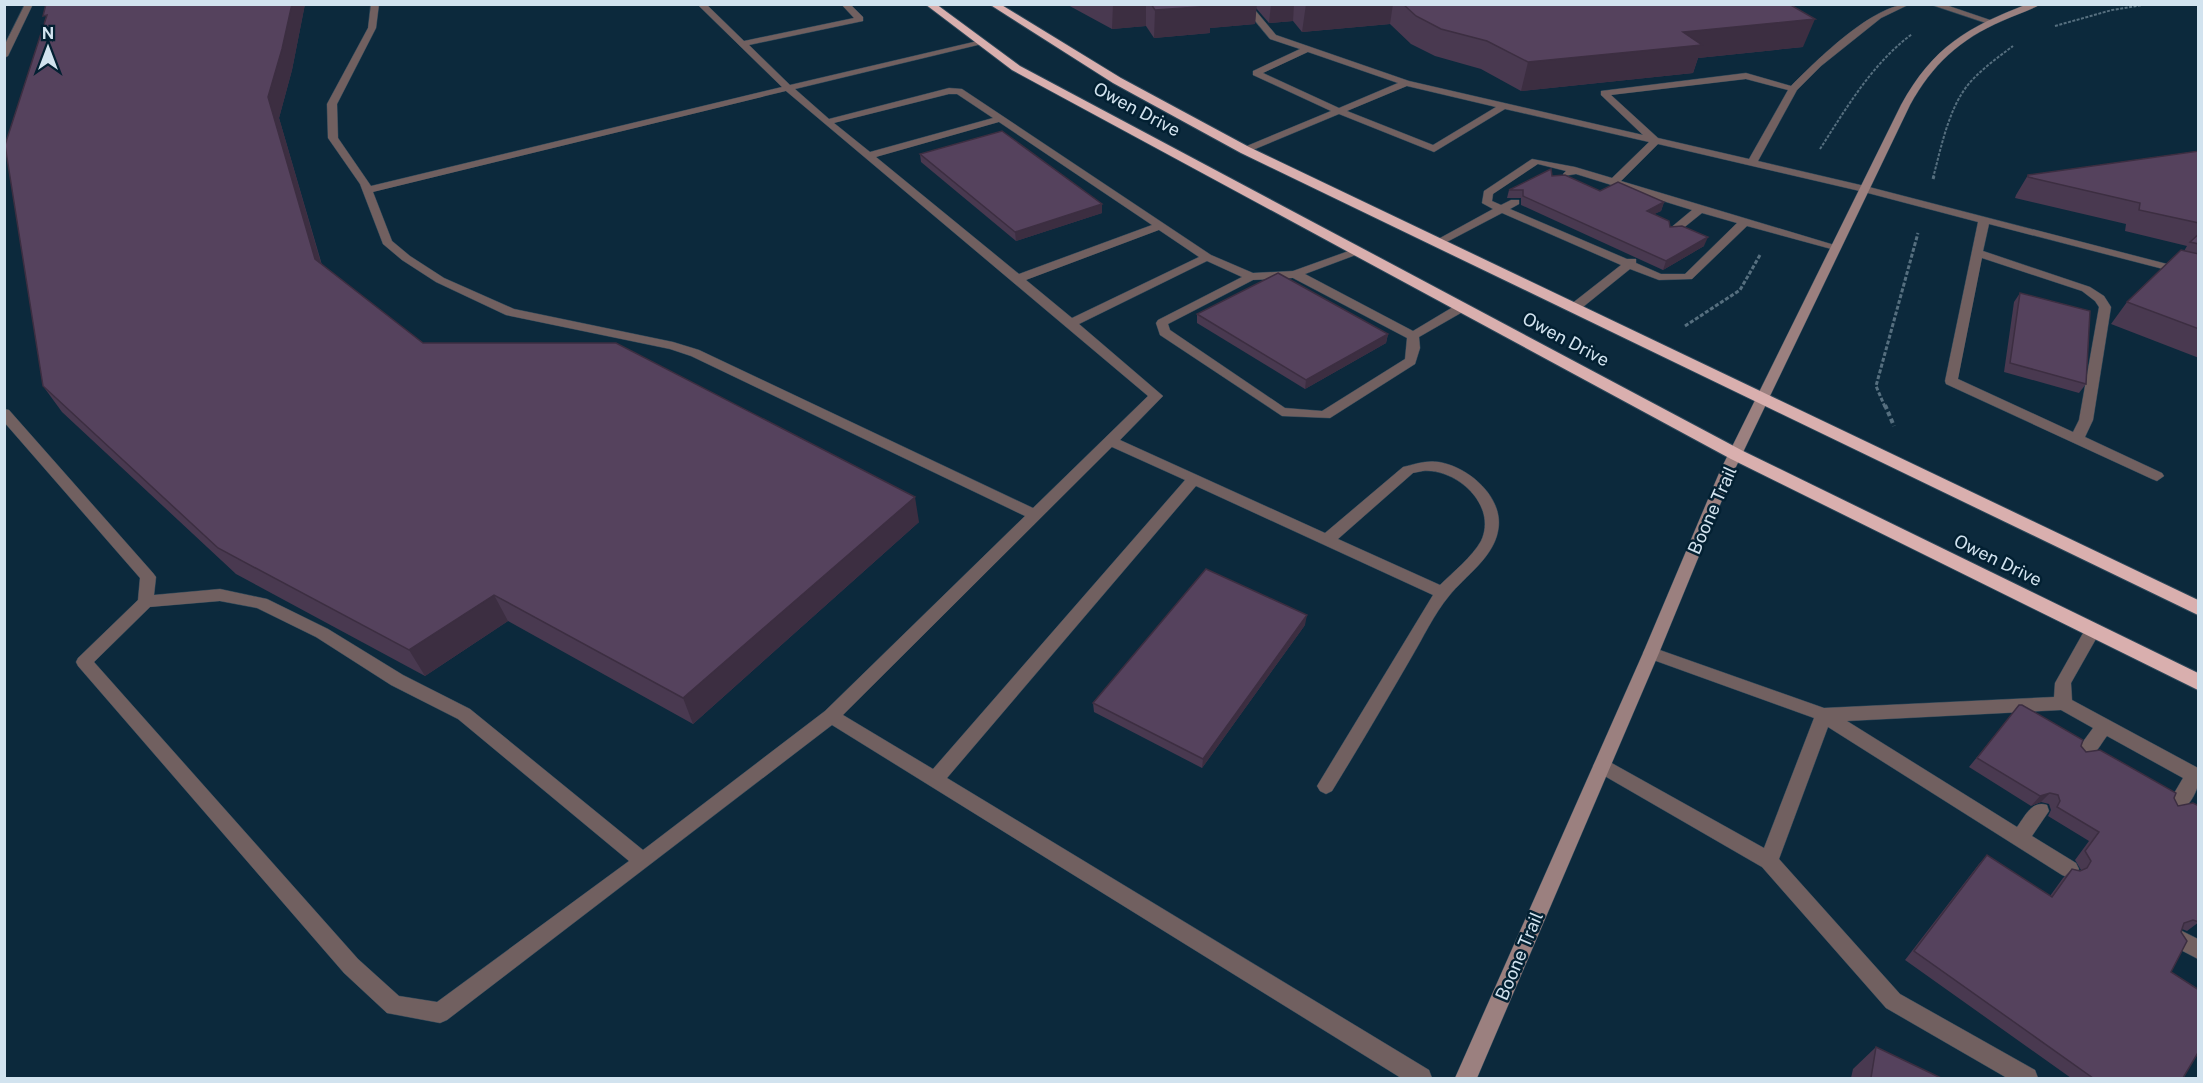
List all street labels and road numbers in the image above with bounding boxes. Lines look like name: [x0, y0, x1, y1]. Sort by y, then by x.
street label: Owen Drive: [1090, 77, 1184, 141]
street label: Owen Drive: [1519, 307, 1613, 371]
street label: Boone Trail: [1683, 463, 1741, 557]
street label: Owen Drive: [1951, 530, 2045, 590]
street label: Boone Trail: [1491, 909, 1547, 1003]

